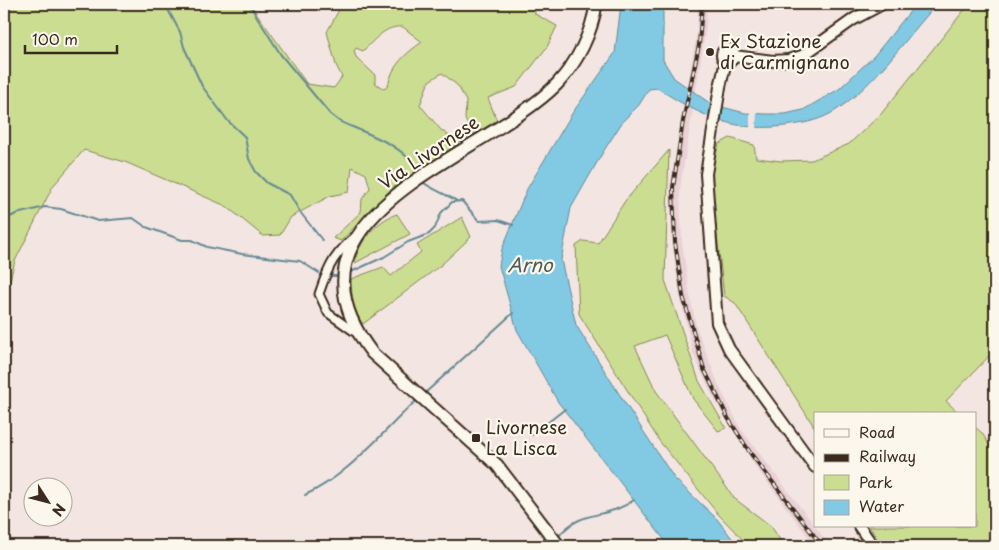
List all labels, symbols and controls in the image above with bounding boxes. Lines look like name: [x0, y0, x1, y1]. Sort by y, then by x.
scale bar: [25, 22, 118, 54]
text: 100 m: [32, 27, 78, 50]
place label: Ex Stazione di Carmignano: [720, 27, 849, 75]
marker: Ex Stazione di Carmignano: [704, 46, 716, 58]
street label: Via Livornese: [372, 108, 484, 195]
water label: Arno: [507, 250, 554, 278]
legend: [814, 412, 976, 528]
place label: Livornese La Lisca: [486, 413, 567, 461]
text: Road: [859, 420, 895, 443]
marker: Livornese La Lisca: [470, 432, 482, 444]
text: Railway: [859, 444, 916, 467]
text: Park: [859, 470, 893, 493]
north arrow: [22, 478, 72, 528]
text: Water: [859, 494, 904, 517]
text: N: [47, 499, 71, 521]

